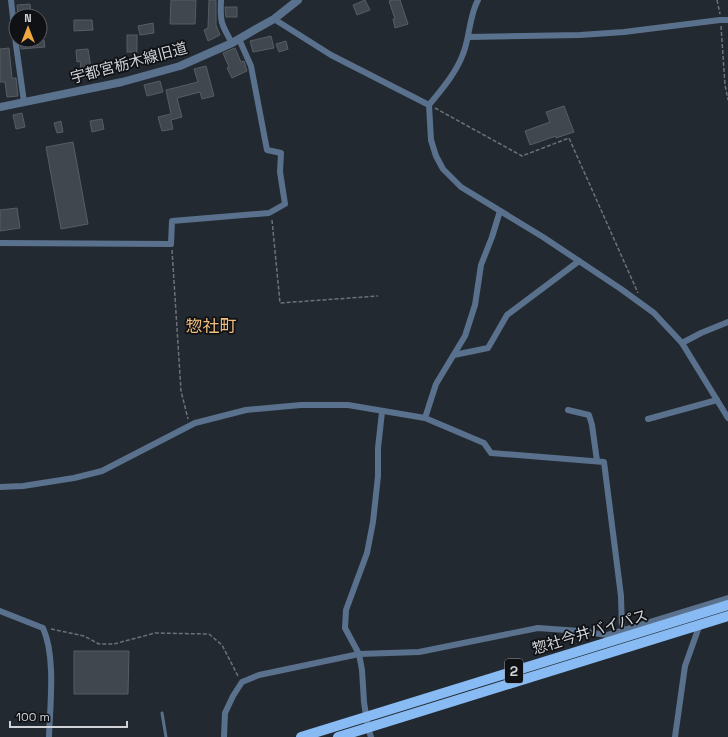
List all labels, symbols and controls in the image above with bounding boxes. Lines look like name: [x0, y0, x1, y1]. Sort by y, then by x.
north arrow: [8, 8, 48, 48]
text: N: [24, 11, 32, 25]
street label: 宇都宮栃木線旧道: [68, 38, 189, 87]
district label: 惣社町: [186, 315, 237, 337]
street label: 惣社今井バイパス: [530, 605, 650, 658]
road number: 2: [505, 659, 523, 683]
scale bar: [10, 703, 127, 729]
text: 100 m: [16, 709, 50, 725]

